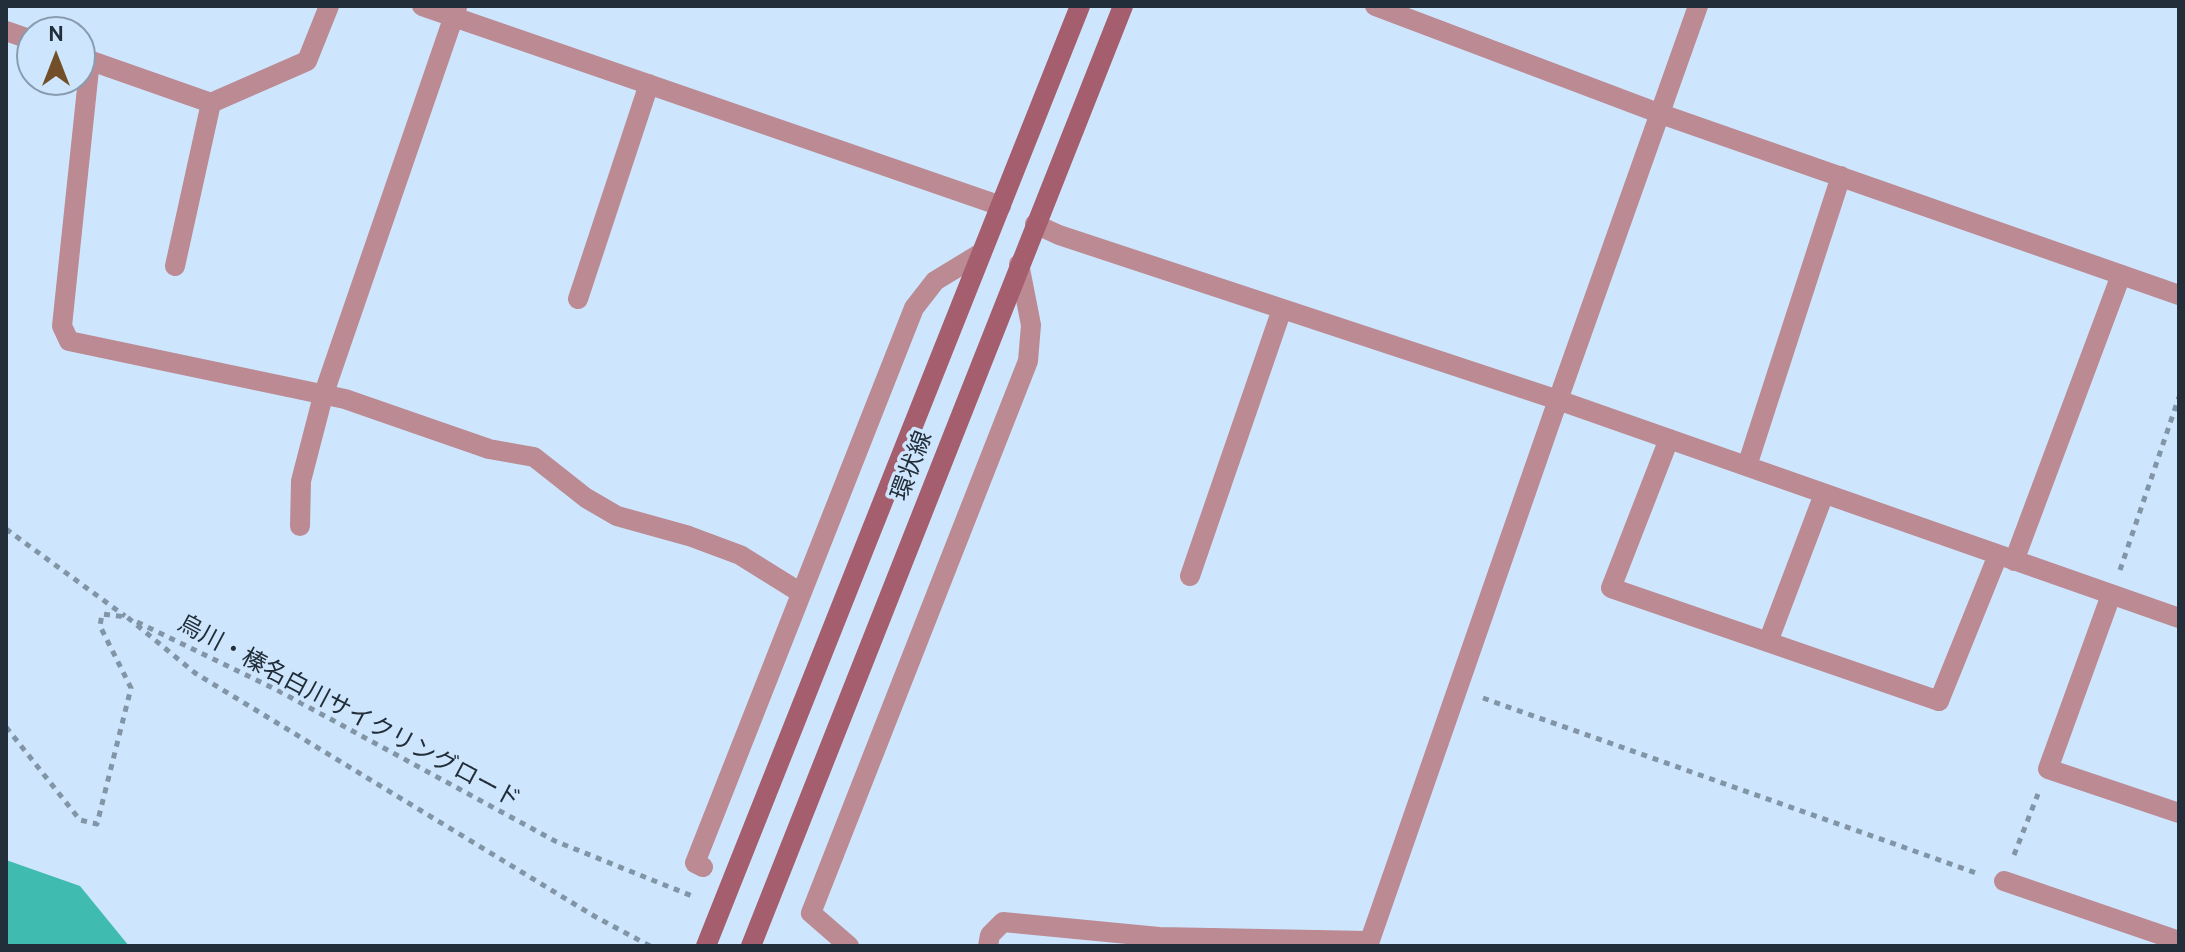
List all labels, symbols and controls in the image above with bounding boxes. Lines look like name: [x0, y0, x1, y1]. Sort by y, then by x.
north arrow: [16, 16, 96, 96]
text: N: [48, 20, 64, 47]
street label: 環状線: [886, 427, 938, 505]
street label: 烏川・榛名白川サイクリングロード: [173, 609, 525, 815]

